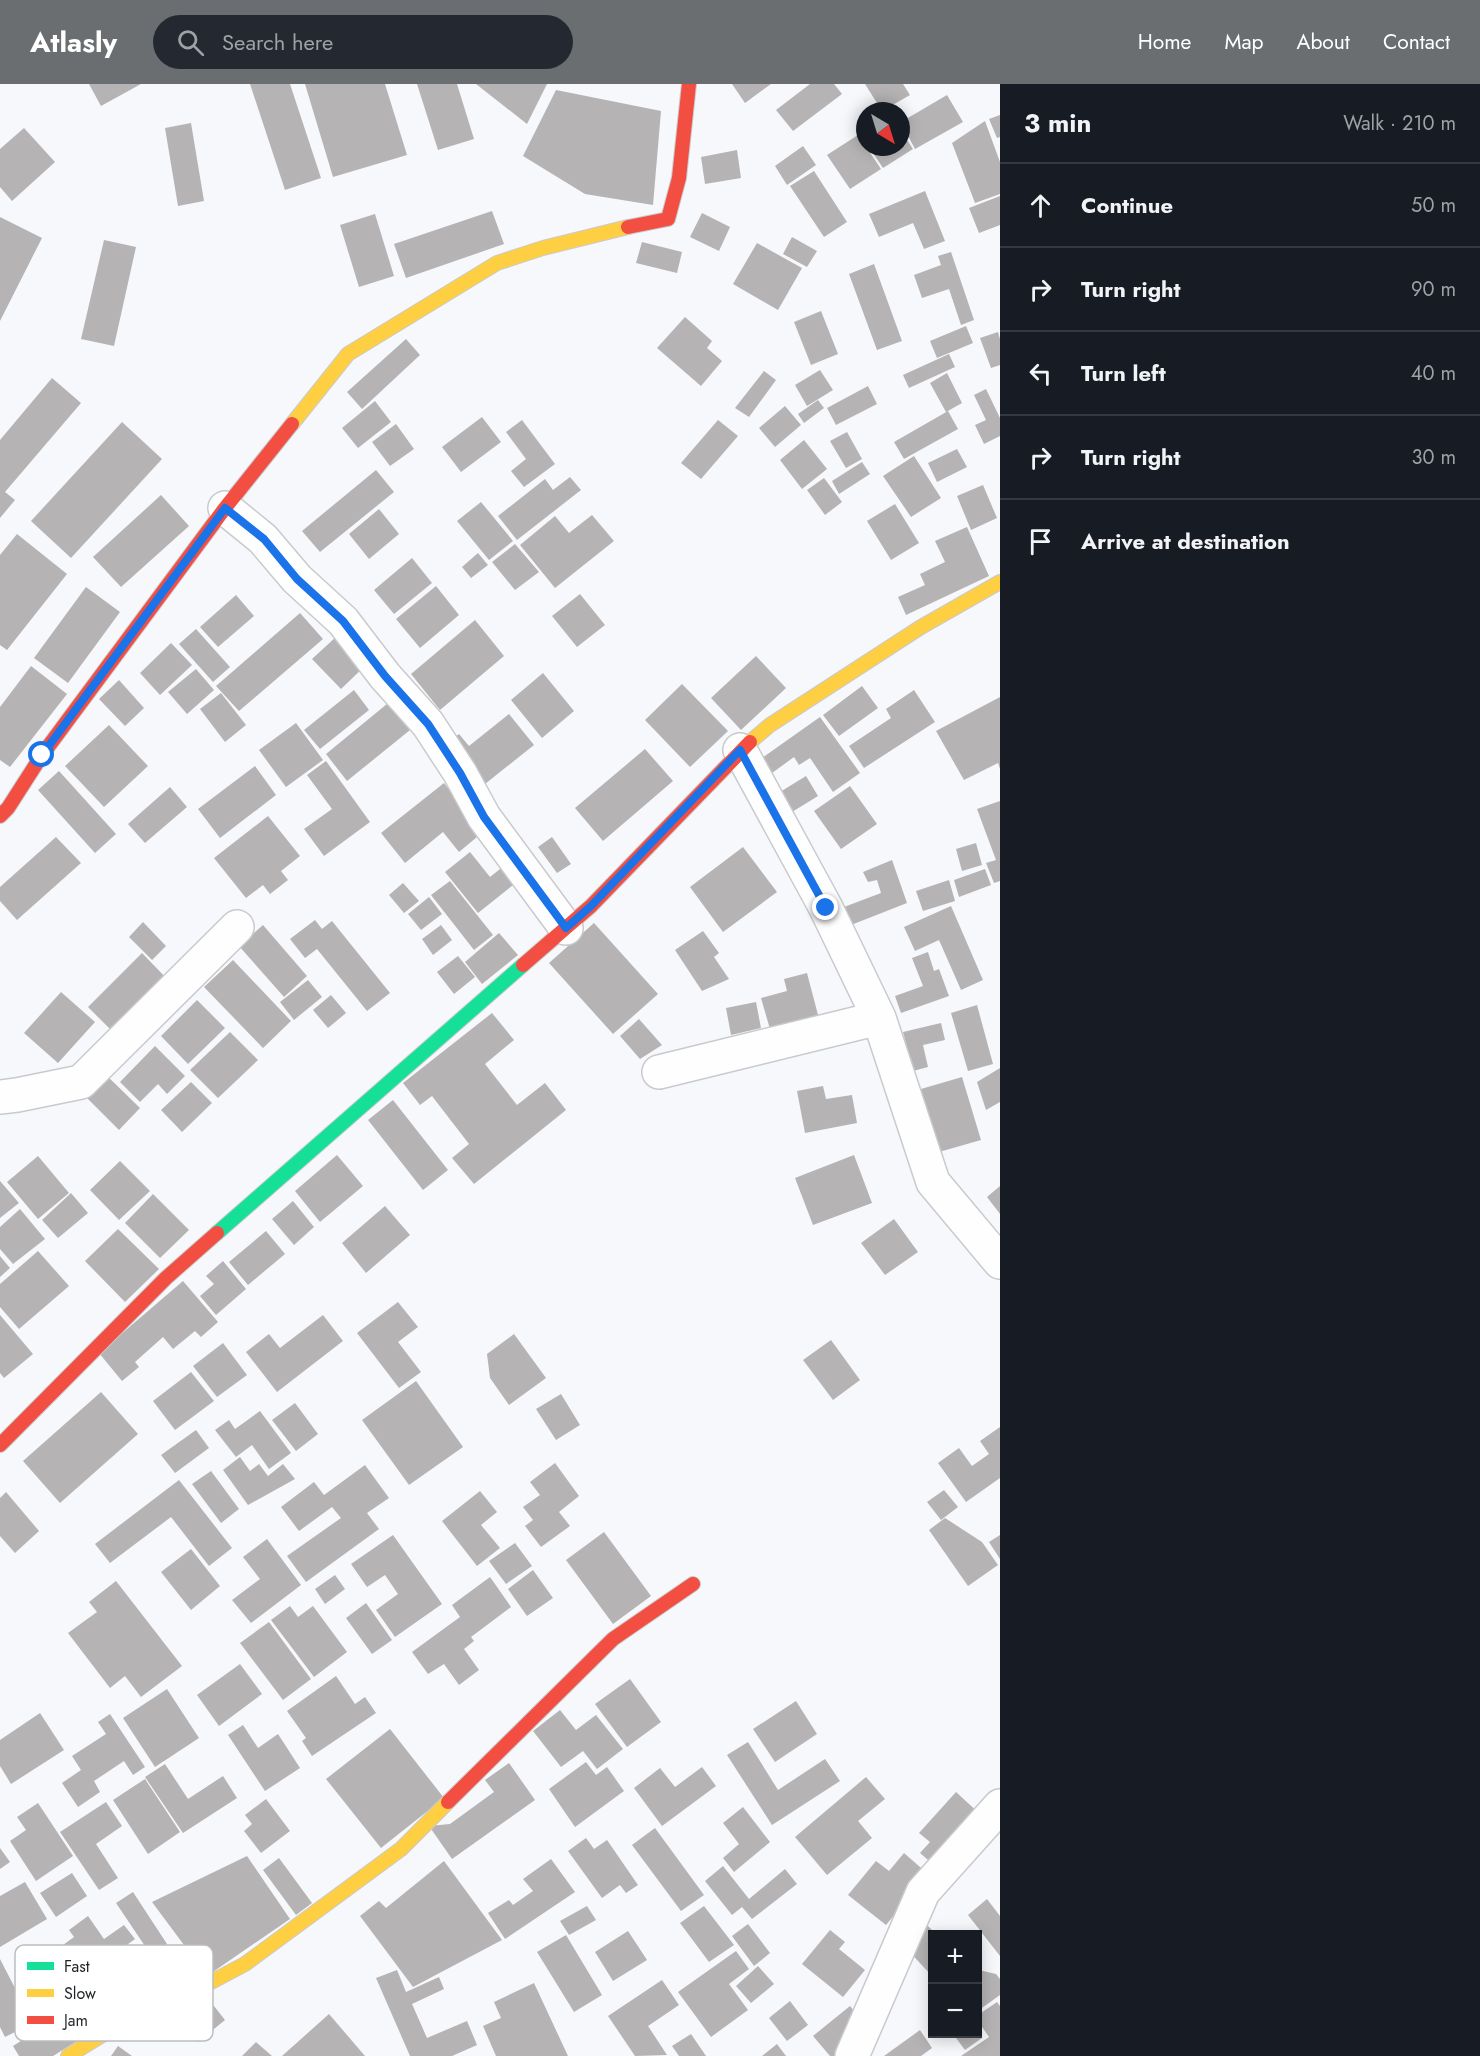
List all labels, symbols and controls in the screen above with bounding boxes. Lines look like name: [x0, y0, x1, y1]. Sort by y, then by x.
search box: [153, 15, 573, 69]
text: Atlasly: [30, 22, 117, 63]
icon: search: [174, 26, 207, 59]
text: Search here: [222, 26, 333, 58]
text: Home: [1138, 27, 1191, 57]
text: Map: [1224, 27, 1264, 57]
text: About: [1297, 27, 1350, 57]
text: Contact: [1383, 27, 1450, 57]
north arrow: [856, 102, 910, 156]
text: 3 min: [1024, 104, 1091, 142]
text: Walk · 210 m: [1343, 109, 1456, 138]
icon: ahead: [1024, 189, 1057, 222]
text: Continue: [1081, 189, 1173, 221]
text: 50 m: [1411, 191, 1456, 220]
icon: right: [1024, 273, 1057, 306]
text: Turn right: [1081, 273, 1181, 305]
text: 90 m: [1411, 275, 1456, 304]
icon: left: [1024, 357, 1057, 390]
text: Turn left: [1081, 357, 1166, 389]
text: 40 m: [1411, 359, 1456, 388]
icon: right: [1024, 441, 1057, 474]
text: Turn right: [1081, 441, 1181, 473]
text: 30 m: [1411, 443, 1456, 472]
icon: arrive: [1024, 525, 1057, 558]
text: Arrive at destination: [1081, 525, 1290, 557]
route start: [28, 741, 54, 767]
route end: [812, 894, 838, 920]
map controls: [928, 1930, 982, 2038]
button: +: [928, 1930, 982, 1984]
legend: [15, 1945, 213, 2041]
text: Fast: [64, 1955, 90, 1978]
text: Slow: [64, 1982, 96, 2005]
button: −: [928, 1984, 982, 2038]
text: Jam: [62, 2009, 88, 2032]

